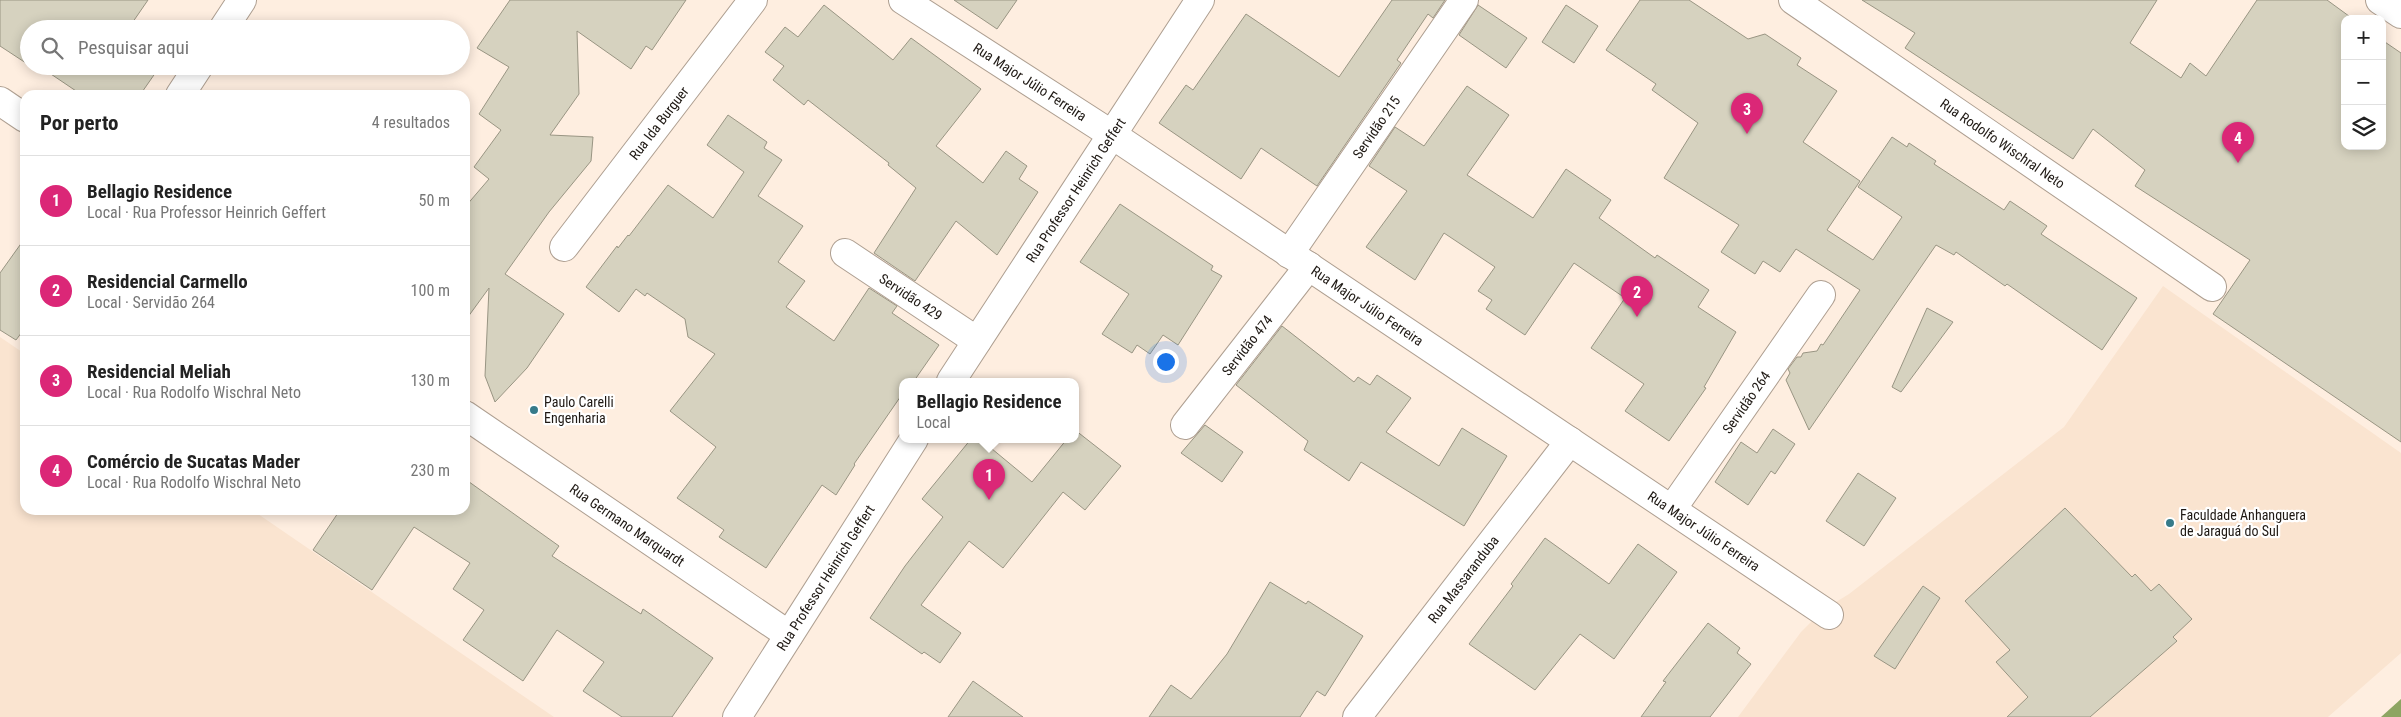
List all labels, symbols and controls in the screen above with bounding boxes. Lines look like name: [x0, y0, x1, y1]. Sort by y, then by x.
map controls: [2341, 15, 2386, 150]
button: +: [2341, 15, 2386, 60]
search box: [20, 20, 470, 75]
icon: search: [38, 34, 66, 62]
text: Pesquisar aqui: [78, 36, 189, 59]
street label: Rua Major Júlio Ferreira: [970, 39, 1090, 124]
button: −: [2341, 60, 2386, 105]
street label: Rua Ida Burguer: [626, 83, 692, 163]
street label: Servidão 215: [1349, 93, 1403, 161]
pin: 3: [1731, 93, 1763, 134]
street label: Rua Rodolfo Wischral Neto: [1937, 95, 2068, 192]
button: layers: [2341, 105, 2386, 150]
text: Por perto: [40, 111, 119, 135]
text: 4 resultados: [372, 113, 450, 132]
street label: Rua Professor Heinrich Geffert: [1023, 115, 1129, 265]
pin: 4: [2222, 122, 2254, 163]
text: Bellagio Residence: [87, 180, 232, 203]
text: 1: [52, 191, 60, 210]
text: 50 m: [418, 191, 450, 210]
text: Local · Rua Professor Heinrich Geffert: [87, 203, 326, 222]
street label: Rua Major Júlio Ferreira: [1308, 263, 1426, 349]
text: Residencial Carmello: [87, 270, 248, 293]
street label: Servidão 429: [876, 270, 945, 323]
pin: 2: [1621, 276, 1653, 317]
text: 2: [52, 281, 60, 300]
text: 100 m: [411, 281, 450, 300]
text: Local · Servidão 264: [87, 293, 215, 312]
street label: Servidão 474: [1219, 312, 1276, 379]
your location: [1153, 349, 1179, 375]
text: Residencial Meliah: [87, 360, 231, 383]
street label: Servidão 264: [1719, 368, 1773, 436]
text: 3: [52, 371, 60, 390]
text: 130 m: [411, 371, 450, 390]
popup: [899, 378, 1079, 443]
text: Local · Rua Rodolfo Wischral Neto: [87, 383, 301, 402]
text: Bellagio Residence: [916, 390, 1062, 413]
place label: Paulo Carelli Engenharia: [544, 394, 614, 426]
marker: Paulo Carelli Engenharia: [528, 404, 540, 416]
text: Local: [916, 413, 951, 432]
text: Comércio de Sucatas Mader: [87, 450, 300, 473]
pin: 1: [973, 459, 1005, 500]
text: 4: [52, 461, 60, 480]
text: 230 m: [411, 461, 450, 480]
text: Local · Rua Rodolfo Wischral Neto: [87, 473, 301, 492]
street label: Rua Germano Marquardt: [567, 481, 687, 570]
street label: Rua Major Júlio Ferreira: [1645, 488, 1763, 574]
street label: Rua Professor Heinrich Geffert: [773, 502, 878, 654]
place label: Faculdade Anhanguera de Jaraguá do Sul: [2180, 507, 2306, 539]
marker: Faculdade Anhanguera de Jaraguá do Sul: [2164, 517, 2176, 529]
street label: Rua Massaranduba: [1425, 532, 1502, 626]

